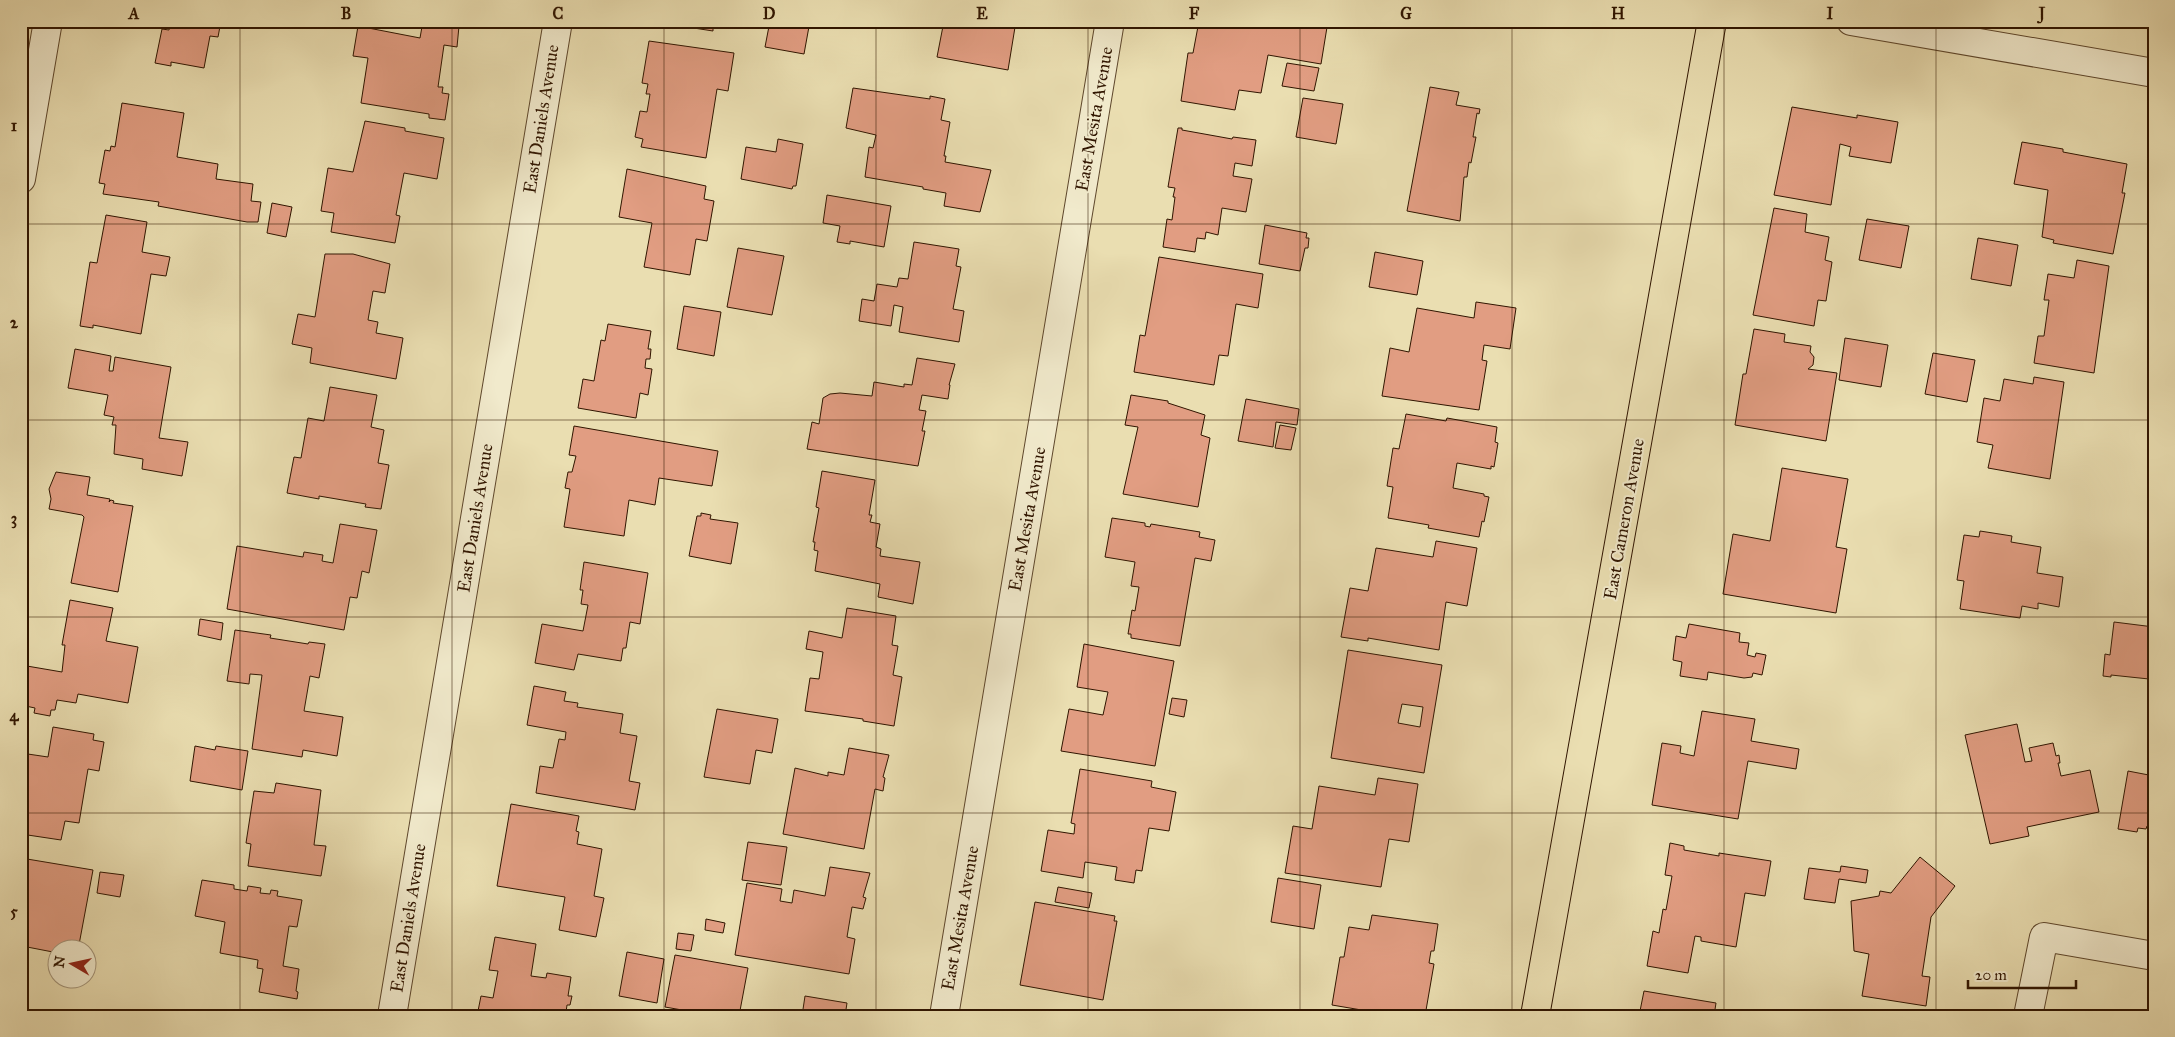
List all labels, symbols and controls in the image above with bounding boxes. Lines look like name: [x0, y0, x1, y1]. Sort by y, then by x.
text: A: [128, 4, 140, 23]
text: B: [341, 4, 351, 23]
text: C: [553, 4, 564, 23]
text: D: [763, 4, 776, 23]
text: E: [976, 4, 988, 23]
text: F: [1189, 4, 1200, 23]
text: G: [1400, 4, 1412, 23]
text: H: [1611, 4, 1625, 23]
text: I: [1827, 4, 1834, 23]
text: J: [2037, 4, 2046, 24]
street label: East Daniels Avenue: [518, 43, 564, 195]
street label: East Mesita Avenue: [1070, 45, 1118, 193]
text: 1: [11, 116, 18, 135]
text: 2: [10, 313, 19, 332]
street label: East Cameron Avenue: [1599, 437, 1649, 601]
street label: East Daniels Avenue: [452, 442, 498, 594]
street label: East Mesita Avenue: [1003, 445, 1051, 593]
text: 3: [11, 509, 17, 529]
text: 4: [10, 706, 20, 726]
street label: East Daniels Avenue: [385, 842, 431, 994]
street label: East Mesita Avenue: [936, 844, 984, 992]
text: 5: [10, 902, 18, 921]
north arrow: [48, 940, 98, 990]
text: N: [50, 955, 69, 969]
scale bar: [1968, 957, 2075, 989]
text: 20 m: [1975, 966, 2007, 984]

